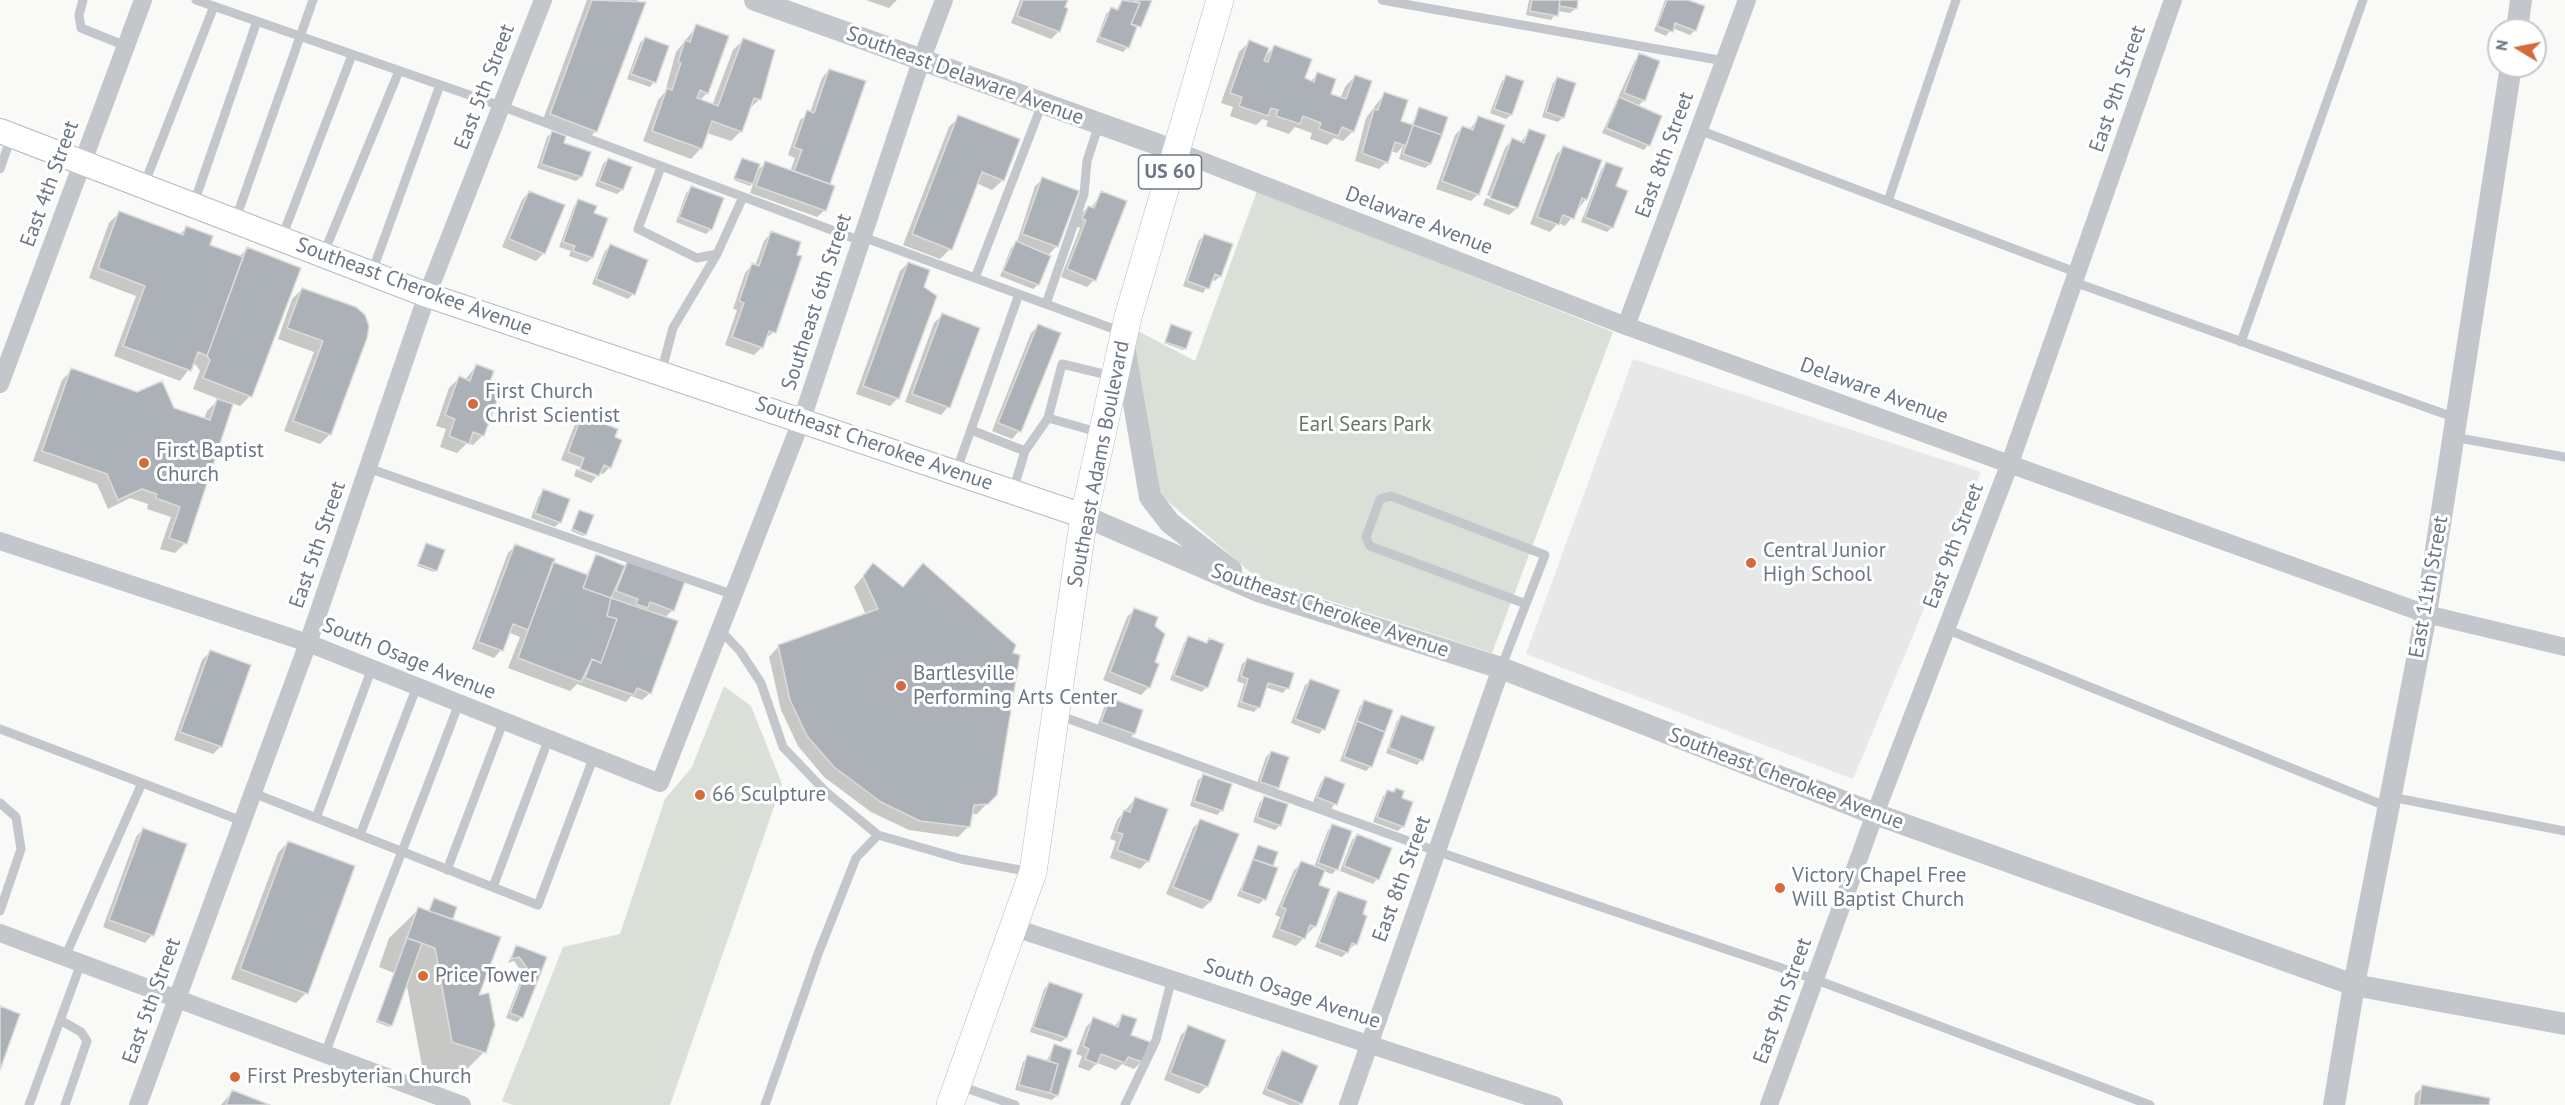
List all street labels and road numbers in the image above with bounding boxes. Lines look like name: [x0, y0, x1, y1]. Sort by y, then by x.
street label: East 5th Street: [449, 21, 521, 153]
street label: Southeast Delaware Avenue: [843, 21, 1087, 131]
street label: East 9th Street: [2085, 22, 2151, 156]
street label: East 8th Street: [1630, 88, 1700, 222]
street label: East 4th Street: [15, 117, 85, 251]
road number: US 60: [1138, 155, 1202, 189]
street label: Delaware Avenue: [1342, 181, 1496, 261]
street label: Southeast 6th Street: [777, 210, 857, 394]
street label: Southeast Cherokee Avenue: [292, 232, 536, 342]
street label: Southeast Adams Boulevard: [1063, 339, 1135, 589]
street label: Delaware Avenue: [1796, 353, 1952, 429]
street label: Southeast Cherokee Avenue: [752, 391, 996, 497]
street label: East 5th Street: [285, 478, 351, 612]
street label: East 9th Street: [1918, 480, 1990, 612]
street label: East 11th Street: [2404, 514, 2454, 660]
street label: Southeast Cherokee Avenue: [1208, 558, 1452, 664]
street label: South Osage Avenue: [319, 613, 499, 705]
street label: Southeast Cherokee Avenue: [1665, 723, 1907, 835]
street label: East 8th Street: [1367, 812, 1437, 946]
street label: East 5th Street: [117, 934, 187, 1068]
street label: East 9th Street: [1748, 934, 1818, 1068]
street label: South Osage Avenue: [1200, 953, 1384, 1035]

